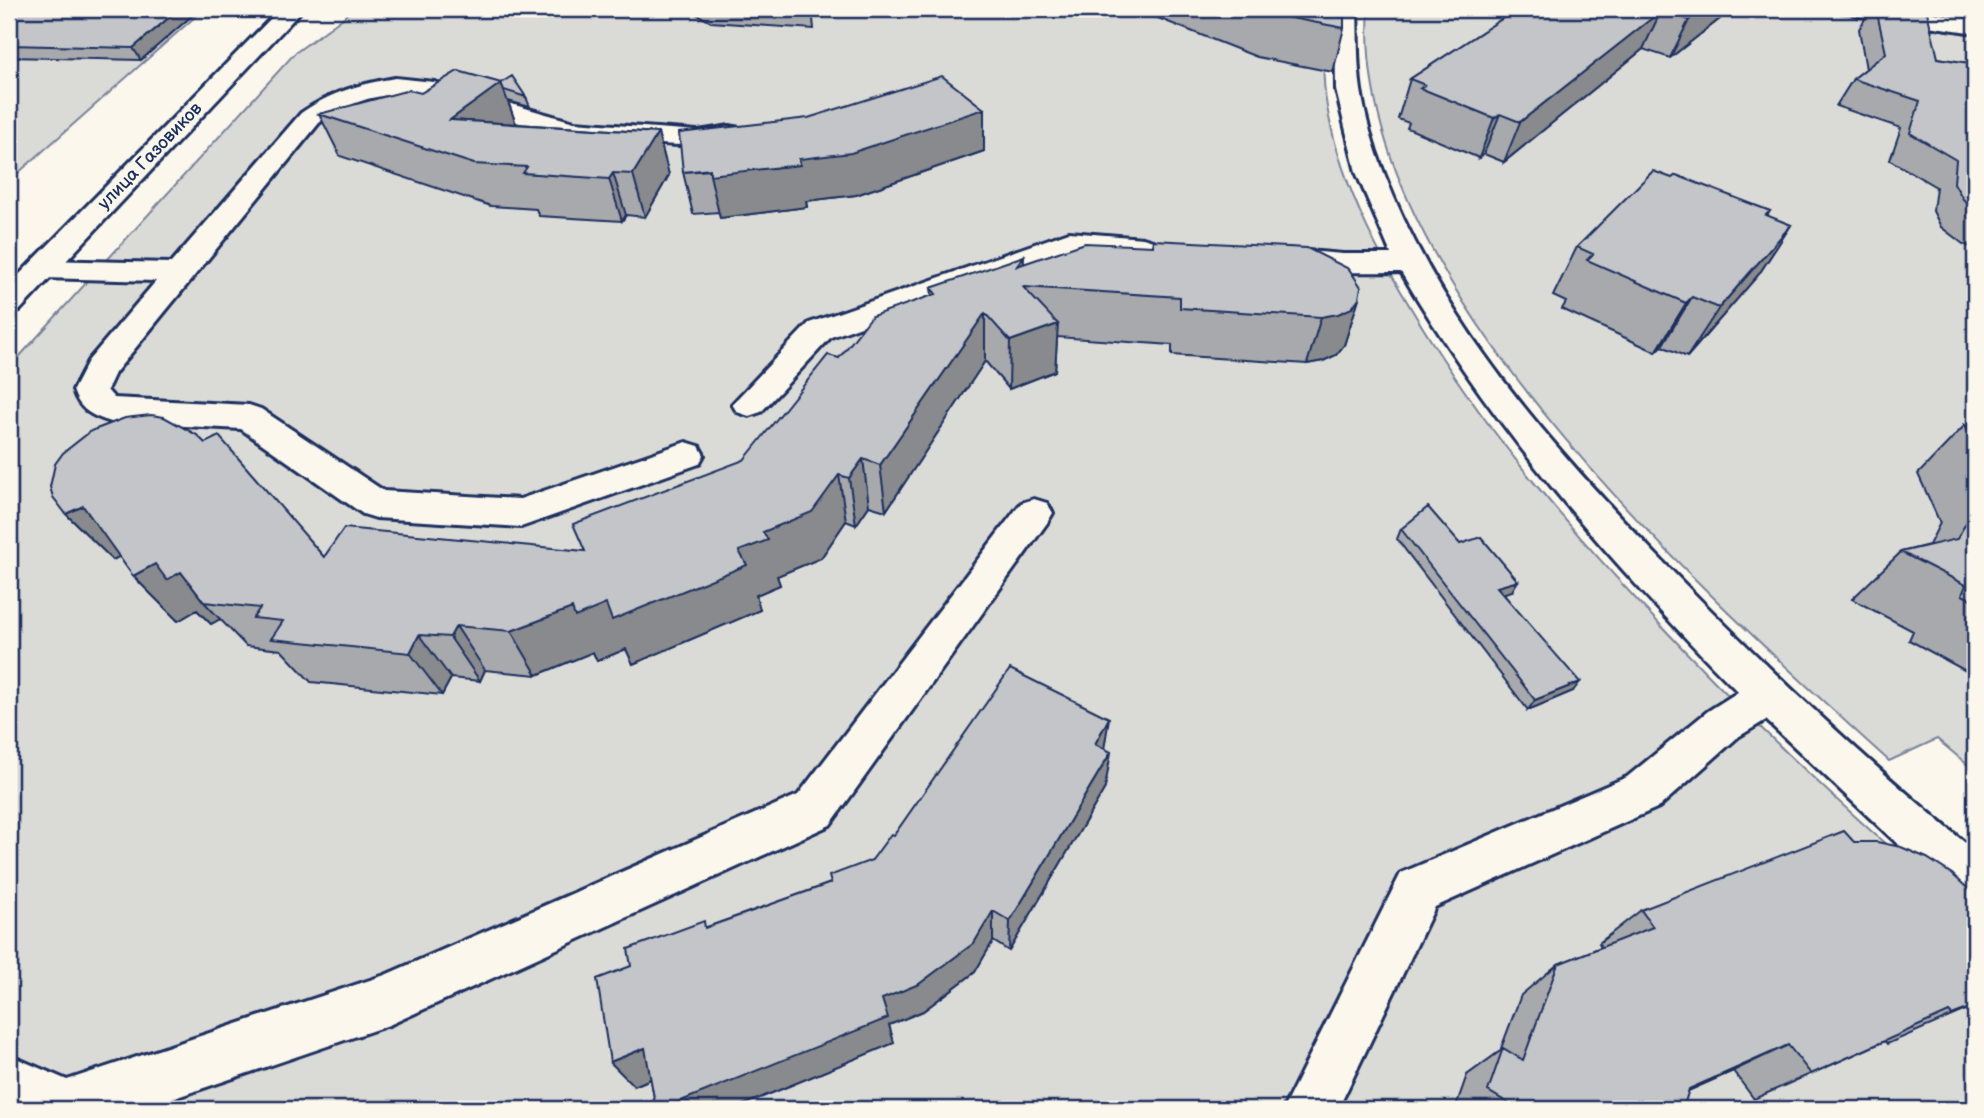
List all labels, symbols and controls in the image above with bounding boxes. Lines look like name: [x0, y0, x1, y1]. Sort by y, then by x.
street label: улица Газовиков: [94, 98, 207, 214]

